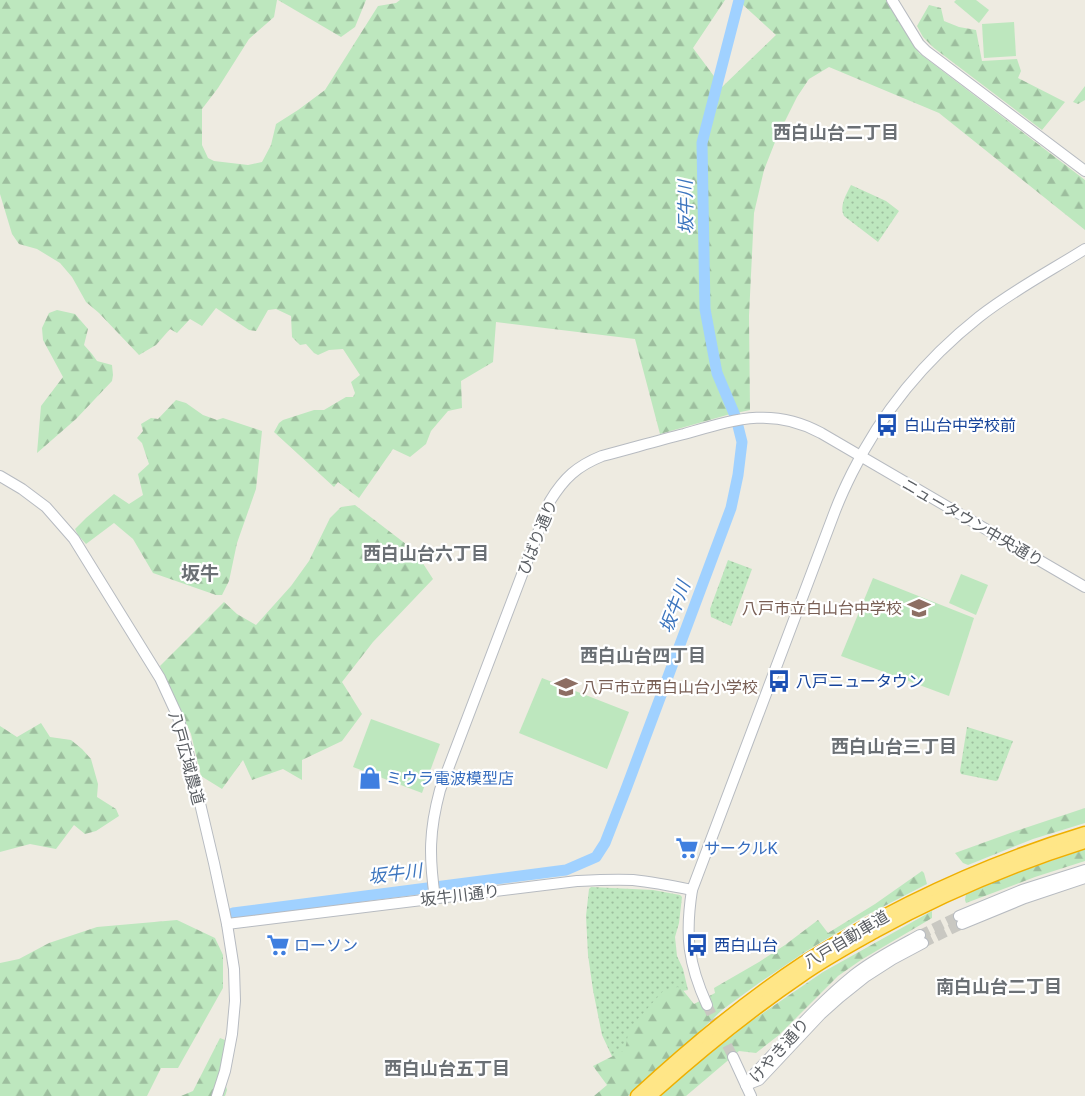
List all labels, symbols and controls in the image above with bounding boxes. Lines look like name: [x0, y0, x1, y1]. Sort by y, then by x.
district label: 西白山台二丁目: [773, 122, 899, 143]
water label: 坂牛川: [674, 178, 696, 234]
bus stop icon: 白山台中学校前: [874, 412, 900, 438]
place label: 白山台中学校前: [904, 416, 1016, 435]
street label: ニュータウン中央通り: [899, 474, 1047, 571]
street label: ひばり通り: [514, 497, 561, 578]
district label: 西白山台六丁目: [363, 543, 489, 564]
district label: 坂牛: [181, 562, 219, 585]
water label: 坂牛川: [655, 576, 695, 636]
school or university icon: 八戸市立白山台中学校: [906, 595, 932, 621]
place label: 八戸市立白山台中学校: [742, 599, 902, 618]
district label: 西白山台四丁目: [580, 645, 706, 666]
bus stop icon: 八戸ニュータウン: [766, 668, 792, 694]
place label: 八戸ニュータウン: [796, 672, 924, 691]
school or university icon: 八戸市立西白山台小学校: [553, 674, 579, 700]
place label: 八戸市立西白山台小学校: [582, 678, 758, 697]
street label: 八戸広域農道: [165, 709, 208, 807]
district label: 西白山台三丁目: [831, 736, 957, 757]
shop icon: ミウラ電波模型店: [357, 765, 383, 791]
place label: ミウラ電波模型店: [386, 769, 514, 788]
supermarket icon: サークルK: [674, 835, 700, 861]
place label: サークルK: [704, 839, 779, 858]
water label: 坂牛川: [367, 860, 425, 887]
street label: 坂牛川通り: [419, 881, 501, 910]
street label: 八戸自動車道: [800, 907, 892, 972]
supermarket icon: ローソン: [265, 932, 291, 958]
bus stop icon: 西白山台: [684, 932, 710, 958]
place label: ローソン: [294, 936, 358, 955]
place label: 西白山台: [714, 936, 778, 955]
district label: 南白山台二丁目: [936, 976, 1062, 997]
street label: けやき通り: [746, 1014, 813, 1086]
district label: 西白山台五丁目: [384, 1058, 510, 1079]

